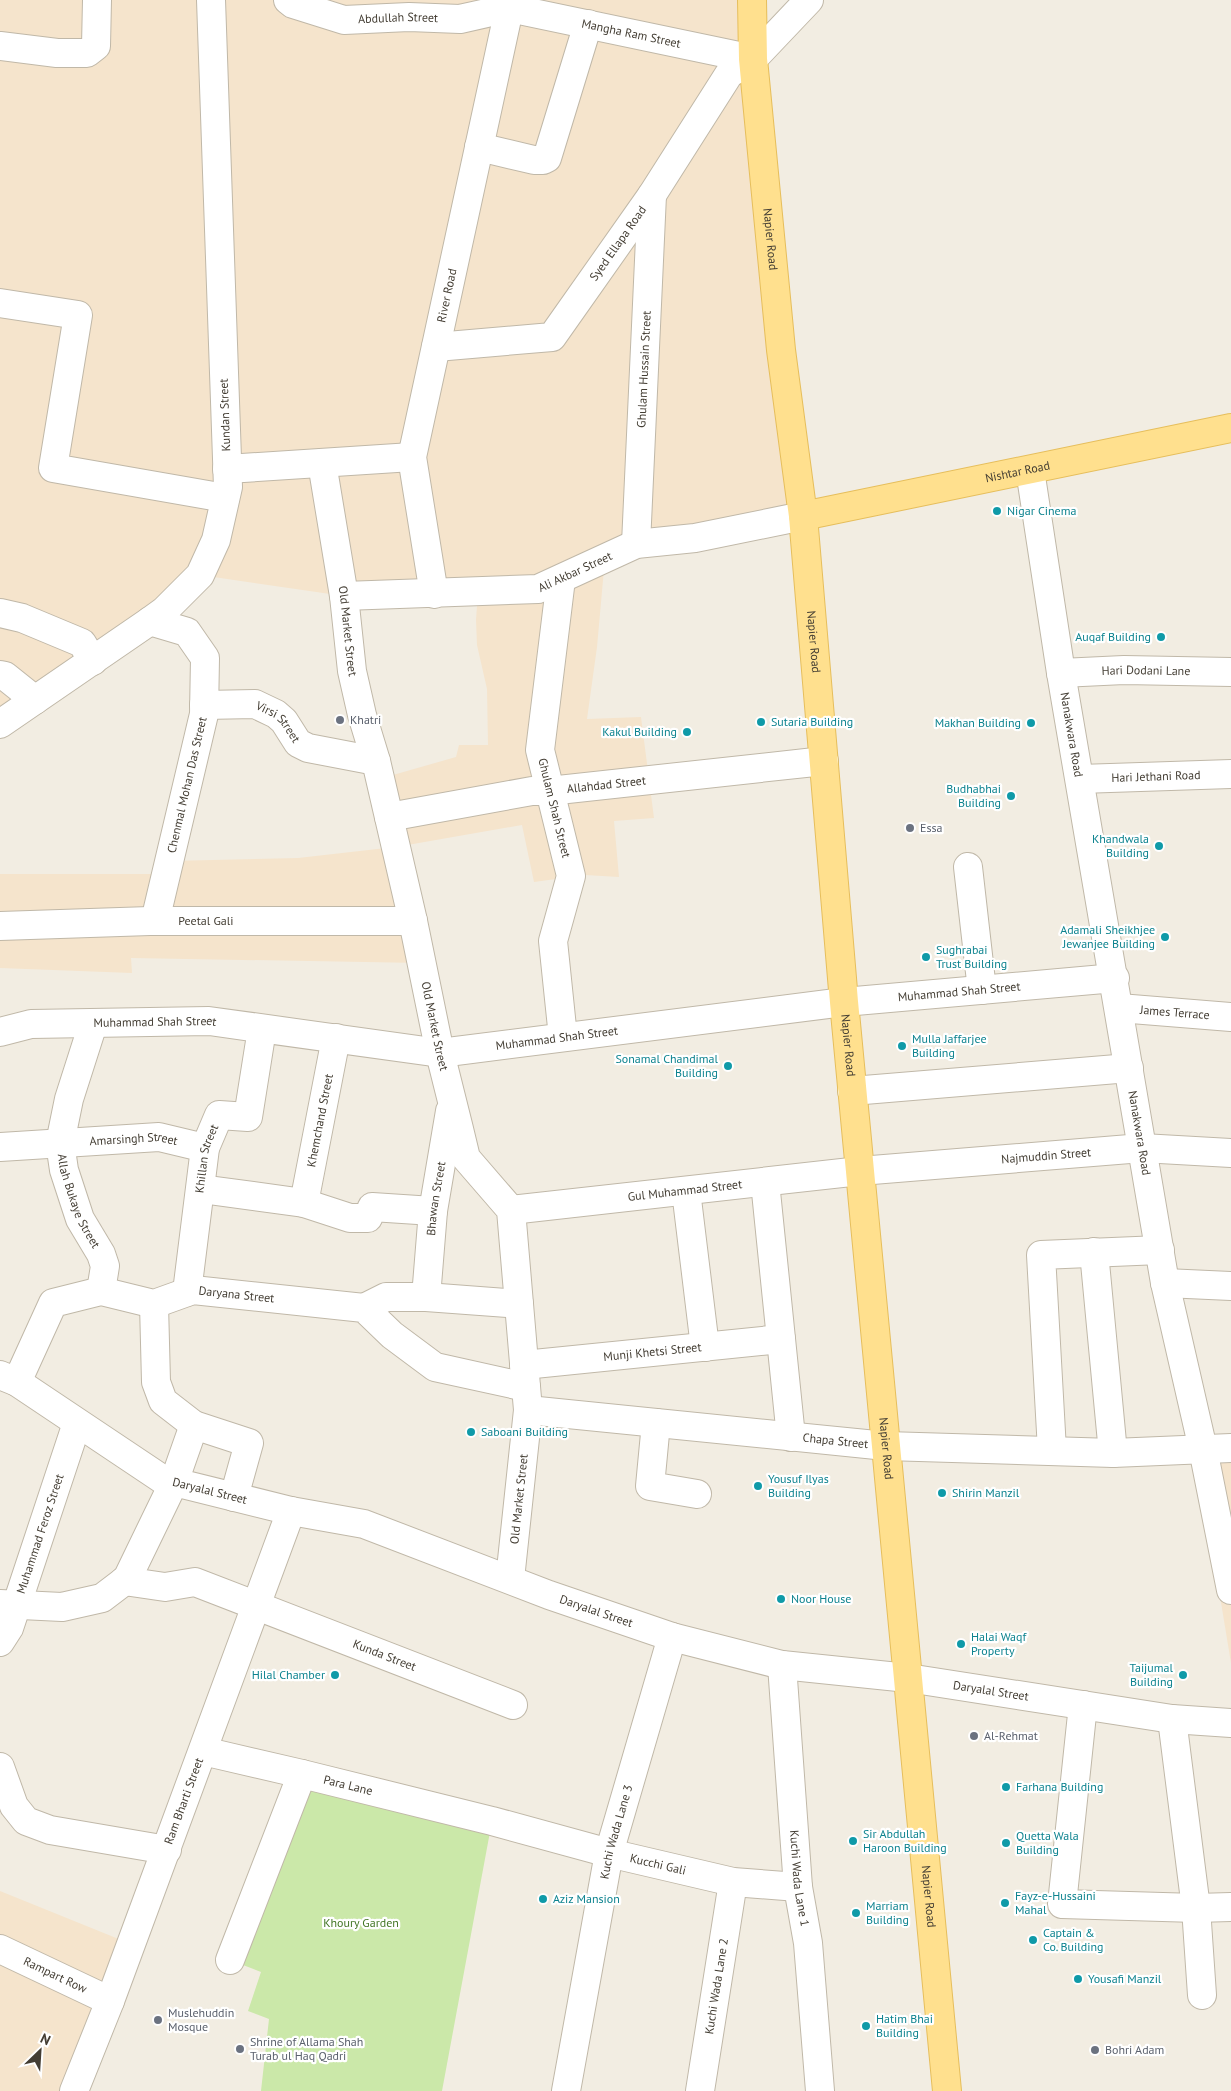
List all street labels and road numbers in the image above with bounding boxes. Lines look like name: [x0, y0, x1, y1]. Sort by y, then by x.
street label: Abdullah Street: [358, 9, 438, 26]
street label: Mangha Ram Street: [580, 15, 682, 51]
street label: Syed Ellapa Road: [586, 203, 649, 283]
street label: Napier Road: [760, 207, 781, 271]
street label: River Road: [433, 267, 460, 324]
street label: Ghulam Hussain Street: [633, 310, 654, 428]
street label: Kundan Street: [216, 378, 233, 452]
street label: Nishtar Road: [984, 457, 1051, 485]
street label: Ali Akbar Street: [536, 548, 614, 595]
street label: Old Market Street: [335, 585, 361, 678]
street label: Napier Road: [804, 610, 824, 674]
street label: Hari Dodani Lane: [1101, 662, 1191, 678]
street label: Nanakwara Road: [1057, 691, 1087, 778]
street label: Virsi Street: [253, 697, 304, 745]
street label: Chenmal Mohan Das Street: [164, 715, 210, 854]
street label: Ghulam Shah Street: [535, 756, 574, 859]
street label: Hari Jethani Road: [1111, 767, 1201, 785]
street label: Allahdad Street: [566, 772, 647, 796]
street label: Peetal Gali: [178, 913, 234, 928]
street label: Muhammad Shah Street: [897, 978, 1021, 1004]
street label: Old Market Street: [419, 980, 452, 1072]
street label: James Terrace: [1138, 1002, 1210, 1022]
street label: Muhammad Shah Street: [93, 1013, 218, 1030]
street label: Napier Road: [838, 1013, 859, 1077]
street label: Muhammad Shah Street: [495, 1023, 619, 1053]
street label: Khemchand Street: [303, 1073, 336, 1168]
street label: Nanakwara Road: [1125, 1089, 1155, 1176]
street label: Khillan Street: [191, 1122, 221, 1194]
street label: Amarsingh Street: [89, 1129, 179, 1148]
street label: Najmuddin Street: [1001, 1144, 1092, 1166]
street label: Allah Bukaye Street: [55, 1153, 104, 1251]
street label: Bhawan Street: [423, 1160, 448, 1236]
street label: Gul Muhammad Street: [627, 1176, 743, 1204]
street label: Daryana Street: [198, 1283, 275, 1306]
street label: Munji Khetsi Street: [603, 1339, 702, 1364]
street label: Napier Road: [876, 1417, 897, 1480]
street label: Chapa Street: [802, 1430, 869, 1451]
street label: Old Market Street: [506, 1453, 531, 1545]
street label: Muhammad Feroz Street: [13, 1472, 67, 1595]
street label: Daryalal Street: [171, 1474, 249, 1507]
street label: Daryalal Street: [558, 1591, 635, 1630]
street label: Kunda Street: [351, 1636, 418, 1674]
street label: Daryalal Street: [952, 1677, 1030, 1704]
street label: Ram Bharti Street: [161, 1756, 206, 1846]
street label: Para Lane: [322, 1772, 374, 1798]
street label: Kuchi Wada Lane 3: [596, 1783, 636, 1880]
street label: Kuchi Wada Lane 1: [787, 1829, 813, 1928]
street label: Kucchi Gali: [629, 1850, 688, 1878]
street label: Napier Road: [919, 1865, 940, 1928]
street label: Kuchi Wada Lane 2: [701, 1937, 731, 2035]
street label: Rampart Row: [21, 1953, 90, 1996]

